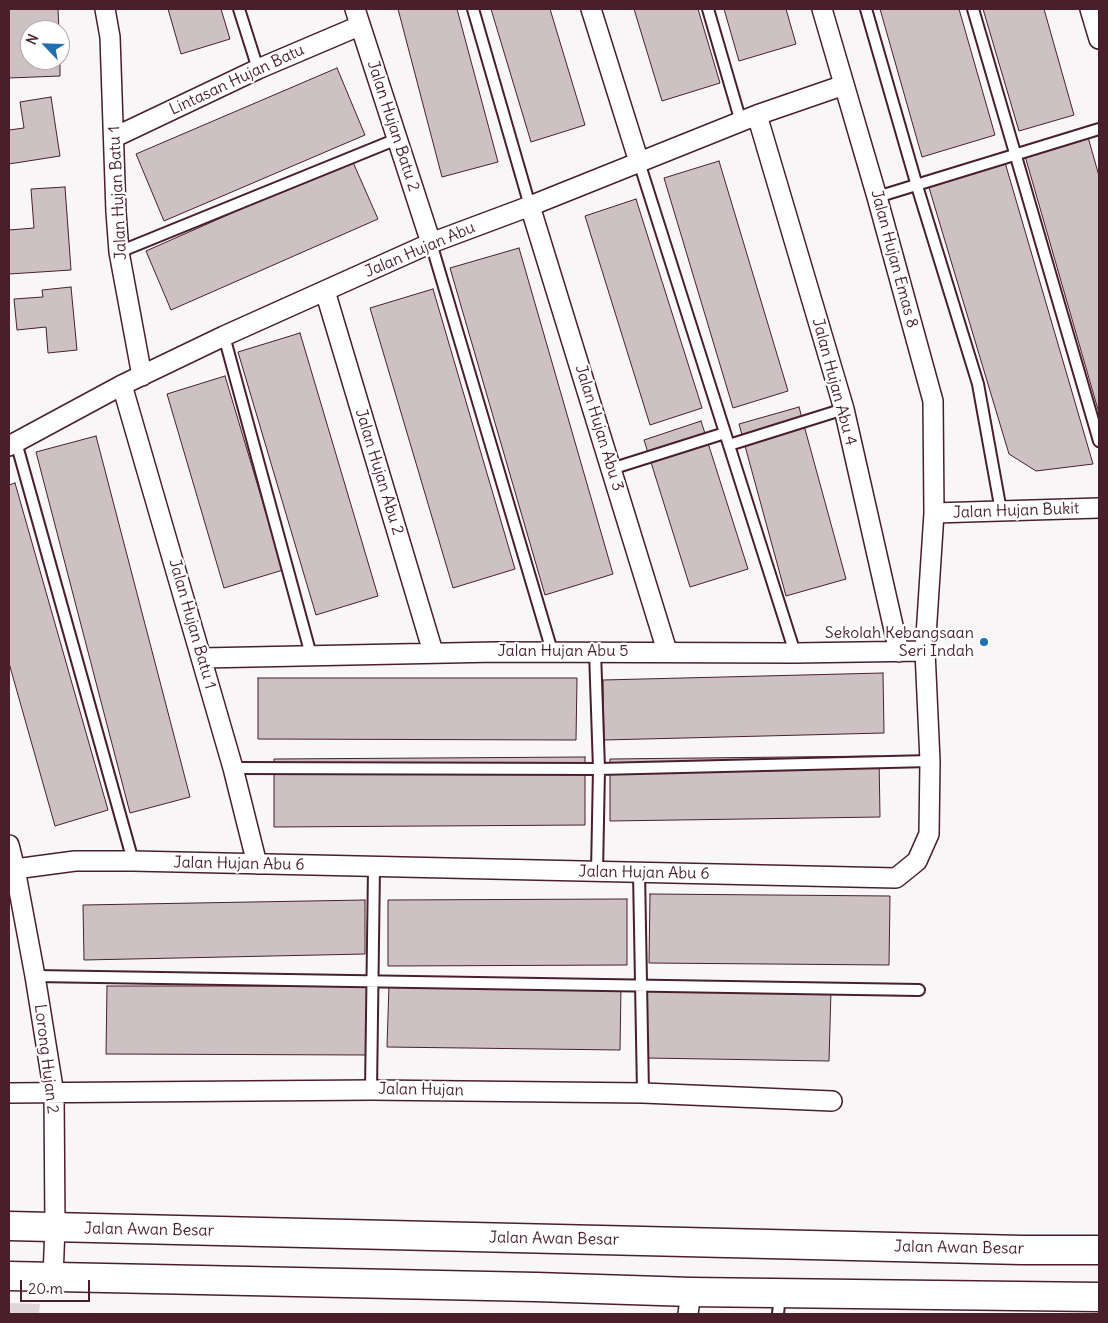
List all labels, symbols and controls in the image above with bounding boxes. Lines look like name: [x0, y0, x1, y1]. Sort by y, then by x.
north arrow: [20, 20, 70, 70]
text: N: [22, 31, 42, 47]
street label: Lintasan Hujan Batu: [167, 40, 307, 120]
street label: Jalan Hujan Batu 2: [363, 58, 423, 194]
street label: Jalan Hujan Batu 1: [105, 126, 131, 260]
street label: Jalan Hujan Emas 8: [866, 188, 922, 330]
street label: Jalan Hujan Abu: [362, 218, 478, 282]
street label: Jalan Hujan Abu 4: [808, 316, 860, 448]
street label: Jalan Hujan Abu 3: [571, 363, 627, 493]
street label: Jalan Hujan Abu 2: [351, 407, 407, 537]
street label: Jalan Hujan Bukit: [952, 499, 1080, 523]
street label: Jalan Hujan Batu 1: [164, 557, 220, 691]
place label: Sekolah Kebangsaan Seri Indah: [825, 623, 974, 661]
marker: Sekolah Kebangsaan Seri Indah: [978, 636, 990, 648]
street label: Jalan Hujan Abu 5: [497, 641, 629, 661]
street label: Jalan Hujan Abu 6: [173, 853, 305, 875]
street label: Jalan Hujan Abu 6: [578, 862, 710, 884]
street label: Lorong Hujan 2: [30, 1003, 62, 1115]
street label: Jalan Hujan: [378, 1080, 464, 1100]
street label: Jalan Awan Besar: [84, 1219, 214, 1241]
street label: Jalan Awan Besar: [489, 1228, 619, 1250]
street label: Jalan Awan Besar: [894, 1237, 1024, 1259]
scale bar: [22, 1270, 92, 1302]
text: 20 m: [28, 1279, 63, 1298]

